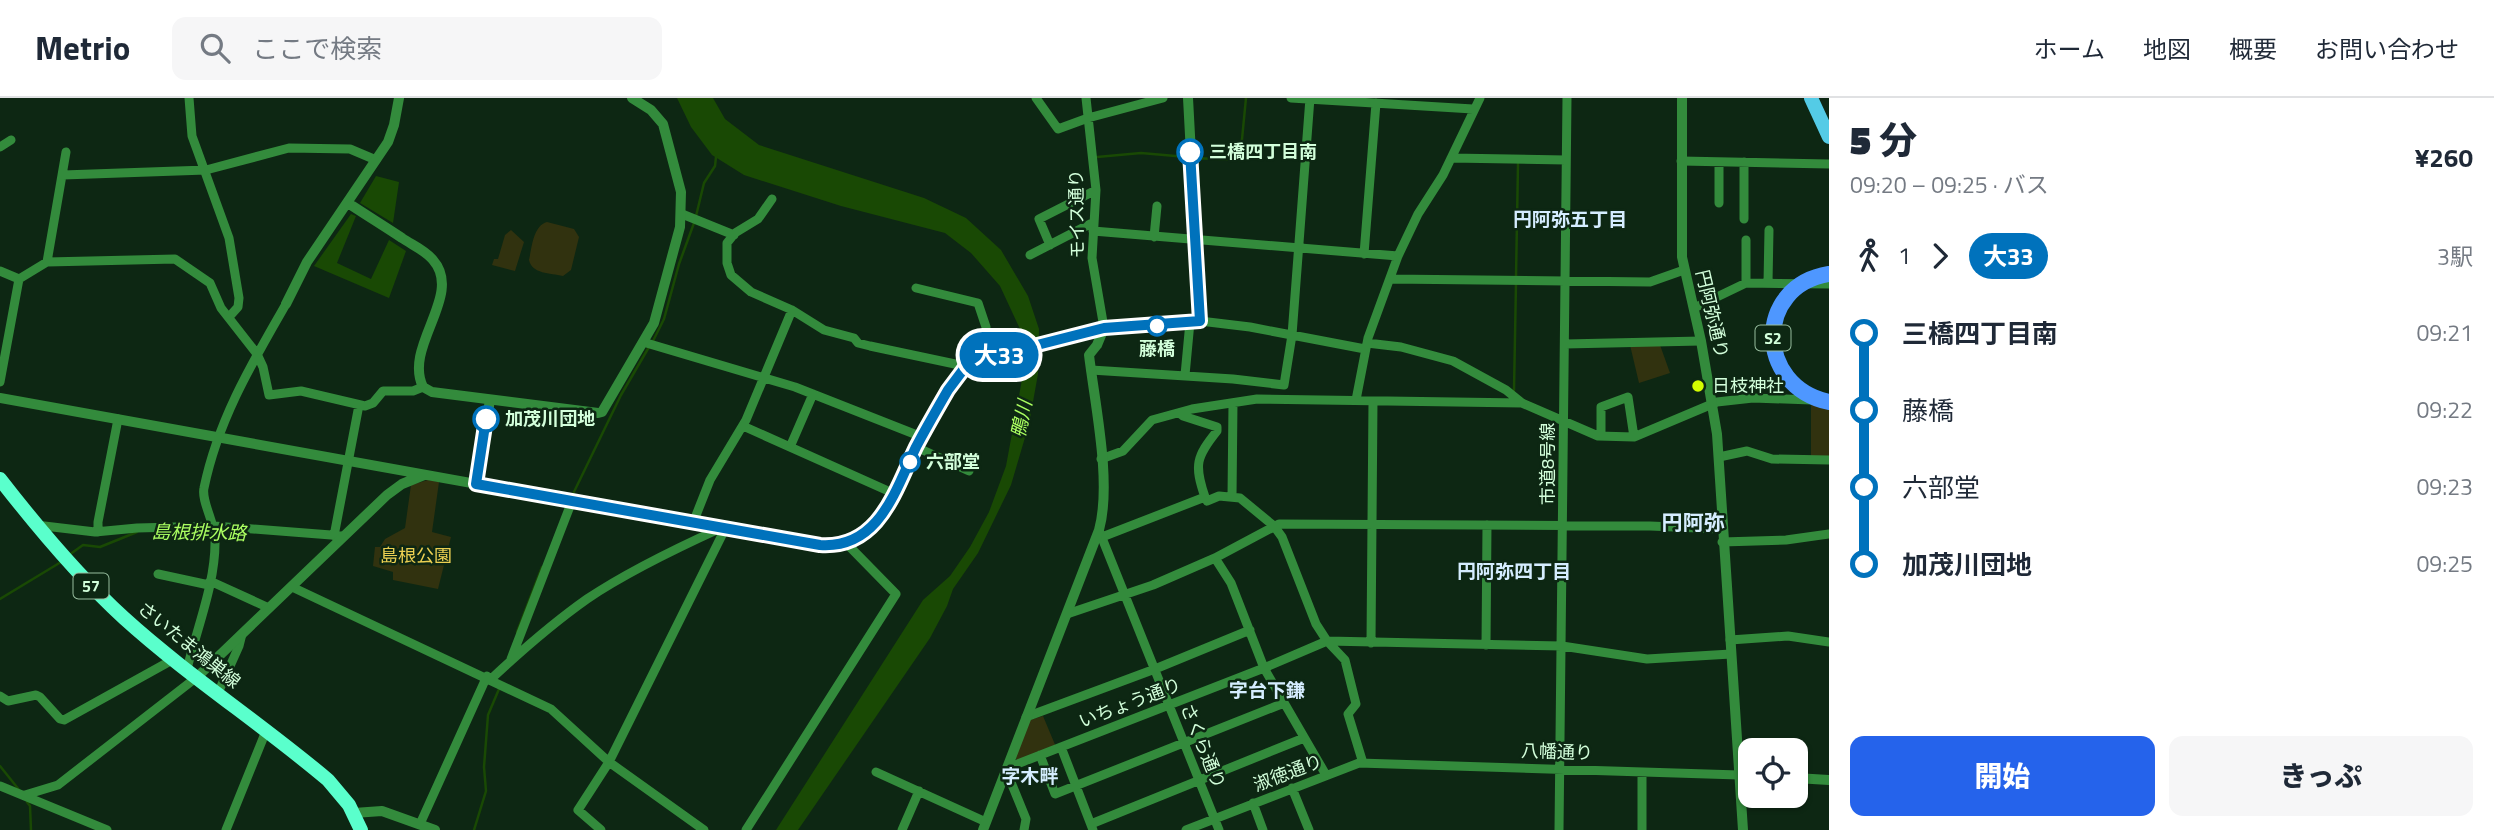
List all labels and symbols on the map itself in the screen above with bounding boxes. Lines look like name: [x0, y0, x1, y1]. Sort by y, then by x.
place label: 三橋四丁目南: [1209, 138, 1317, 165]
marker: 三橋四丁目南: [1177, 139, 1203, 165]
street label: モイス通り: [1062, 169, 1091, 259]
district label: 円阿弥五丁目: [1513, 204, 1627, 233]
street label: 円阿弥通り: [1689, 267, 1736, 361]
marker: 藤橋: [1147, 316, 1167, 336]
road number: S2: [1756, 326, 1790, 350]
line badge: 大33: [959, 332, 1039, 378]
place label: 藤橋: [1139, 335, 1175, 362]
place label: 日枝神社: [1712, 372, 1784, 399]
marker: 日枝神社: [1690, 378, 1706, 394]
water label: 鴨川: [1002, 395, 1039, 441]
place label: 加茂川団地: [505, 405, 595, 432]
marker: 加茂川団地: [473, 406, 499, 432]
street label: 市道8号線: [1534, 423, 1561, 505]
place label: 六部堂: [926, 448, 980, 475]
marker: 六部堂: [900, 452, 920, 472]
district label: 円阿弥: [1662, 506, 1725, 538]
water label: 島根排水路: [151, 516, 249, 547]
park label: 島根公園: [380, 542, 452, 569]
district label: 円阿弥四丁目: [1457, 556, 1571, 585]
road number: 57: [74, 573, 108, 598]
street label: さいたま鴻巣線: [132, 595, 247, 695]
street label: いちょう通り: [1075, 671, 1185, 734]
district label: 字台下鎌: [1229, 675, 1305, 704]
street label: さくら通り: [1174, 699, 1233, 793]
street label: 八幡通り: [1521, 737, 1593, 766]
street label: 淑徳通り: [1249, 747, 1326, 798]
district label: 字木畔: [1001, 761, 1059, 790]

